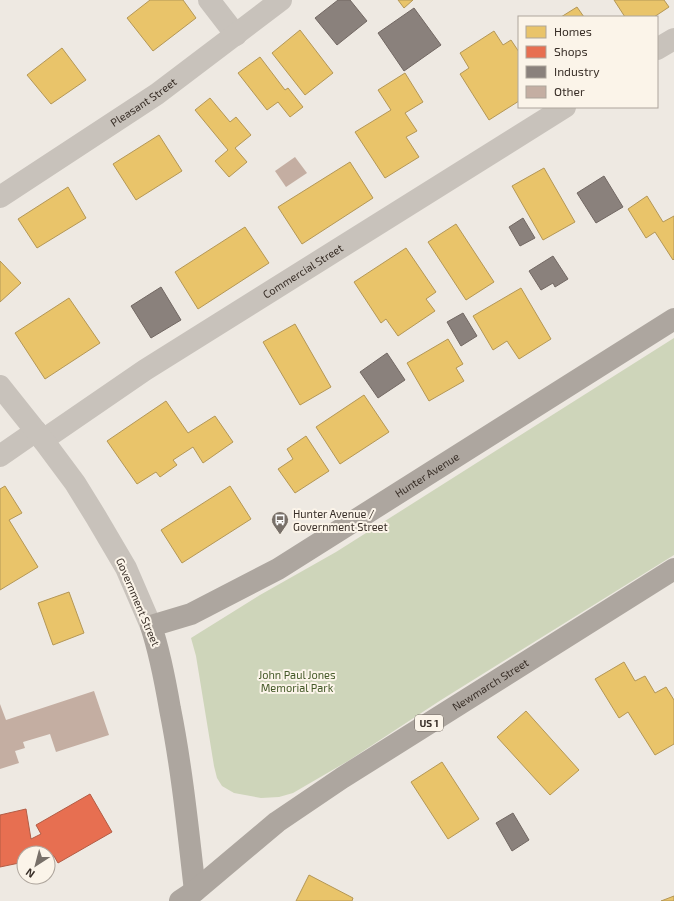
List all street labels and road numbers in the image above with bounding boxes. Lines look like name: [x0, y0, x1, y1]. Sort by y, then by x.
street label: Pleasant Street: [108, 75, 179, 129]
street label: Commercial Street: [260, 241, 345, 301]
street label: Hunter Avenue: [392, 449, 461, 500]
street label: Government Street: [114, 556, 163, 648]
street label: Newmarch Street: [450, 655, 531, 713]
road number: US 1: [415, 715, 443, 731]

